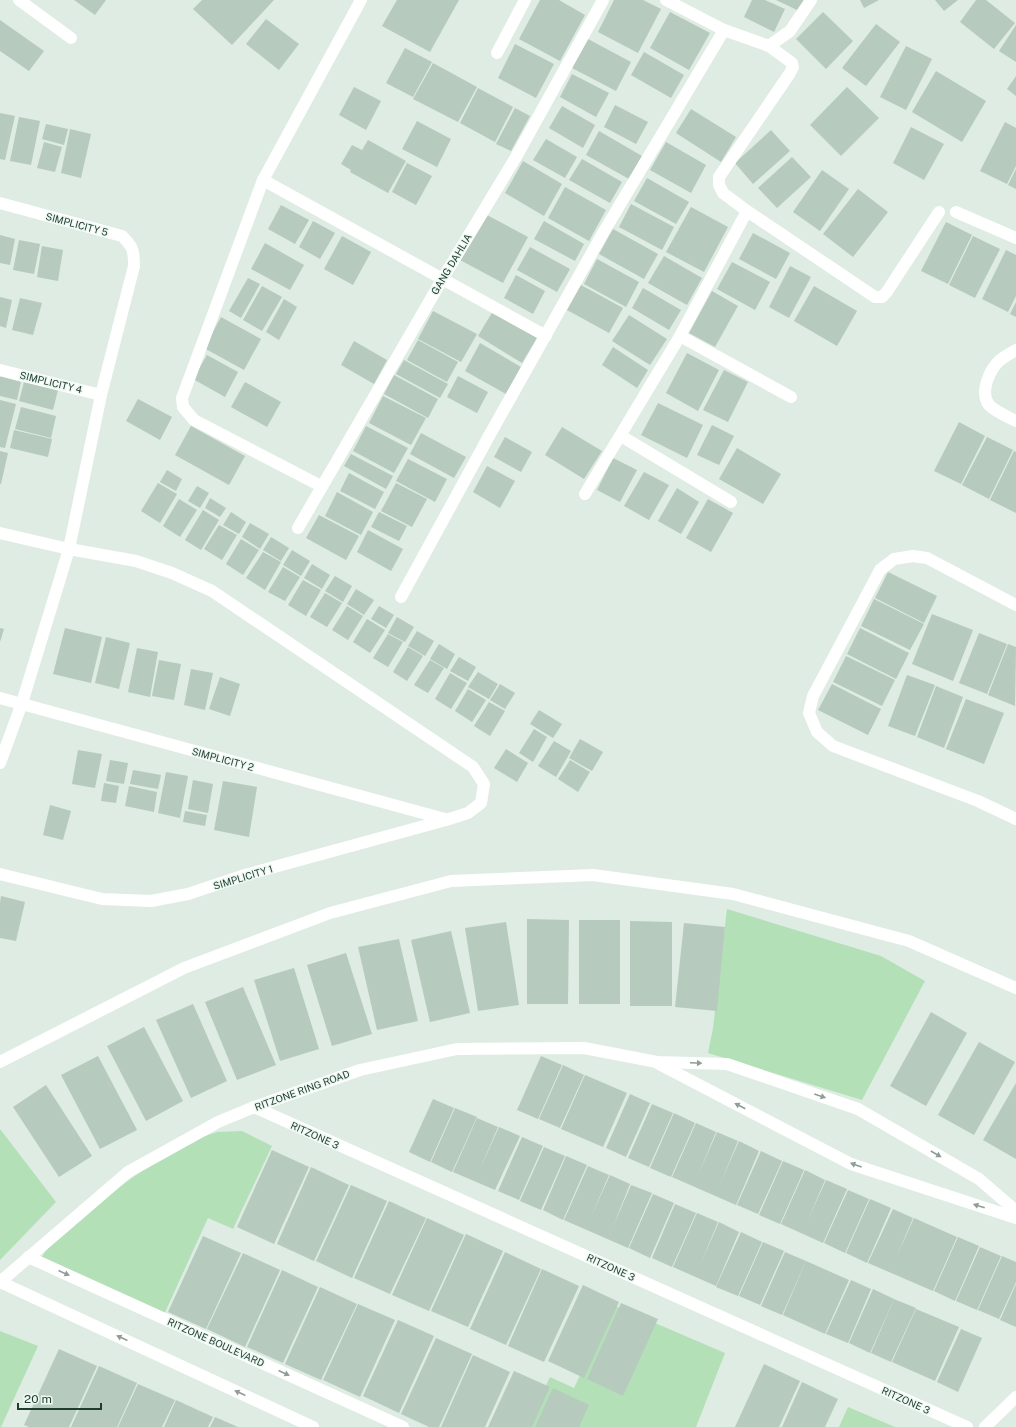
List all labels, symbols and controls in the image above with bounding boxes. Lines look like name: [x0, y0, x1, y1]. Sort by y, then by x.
street label: SIMPLICITY 5: [44, 210, 110, 238]
street label: GANG DAHLIA: [428, 231, 474, 297]
street label: SIMPLICITY 4: [18, 368, 84, 396]
street label: SIMPLICITY 2: [191, 745, 255, 773]
street label: SIMPLICITY 1: [212, 862, 274, 892]
one-way arrow: [690, 1060, 702, 1067]
street label: RITZONE RING ROAD: [253, 1067, 351, 1113]
one-way arrow: [815, 1093, 827, 1099]
one-way arrow: [734, 1102, 746, 1109]
street label: RITZONE 3: [289, 1119, 341, 1151]
one-way arrow: [930, 1150, 942, 1157]
one-way arrow: [849, 1162, 861, 1168]
one-way arrow: [973, 1203, 985, 1209]
street label: RITZONE 3: [585, 1251, 637, 1283]
one-way arrow: [58, 1270, 69, 1276]
street label: RITZONE BOULEVARD: [166, 1315, 266, 1369]
one-way arrow: [116, 1335, 128, 1341]
one-way arrow: [278, 1370, 290, 1376]
street label: RITZONE 3: [880, 1384, 932, 1416]
scale bar: [18, 1385, 101, 1411]
one-way arrow: [234, 1390, 246, 1396]
text: 20 m: [24, 1392, 52, 1406]

